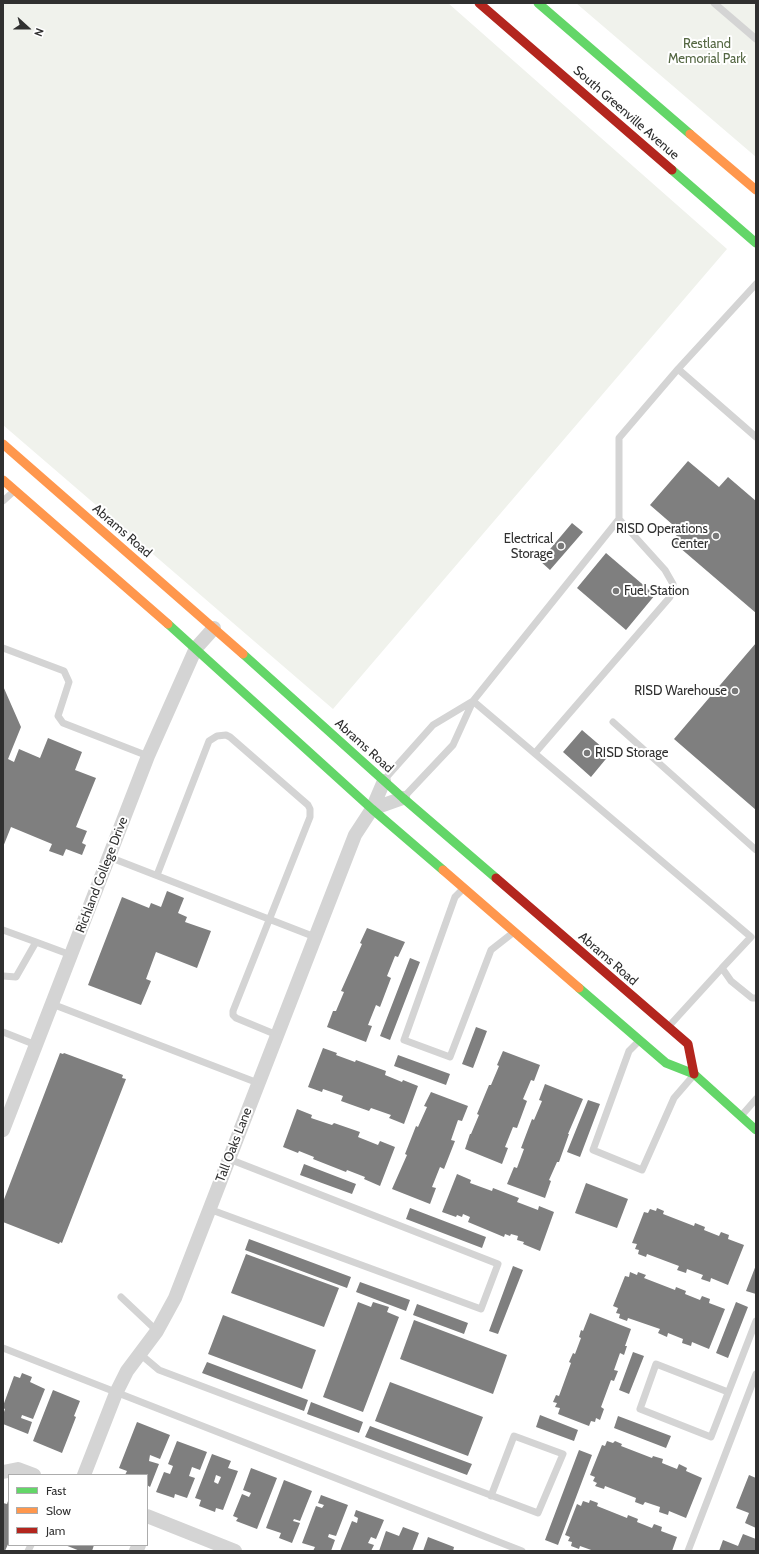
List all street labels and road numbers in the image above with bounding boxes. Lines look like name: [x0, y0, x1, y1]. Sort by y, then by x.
street label: South Greenville Avenue: [570, 63, 682, 163]
street label: Abrams Road: [89, 501, 155, 561]
street label: Abrams Road: [332, 716, 396, 776]
street label: Richland College Drive: [73, 815, 131, 935]
street label: Abrams Road: [575, 929, 641, 989]
street label: Tall Oaks Lane: [213, 1106, 255, 1184]

